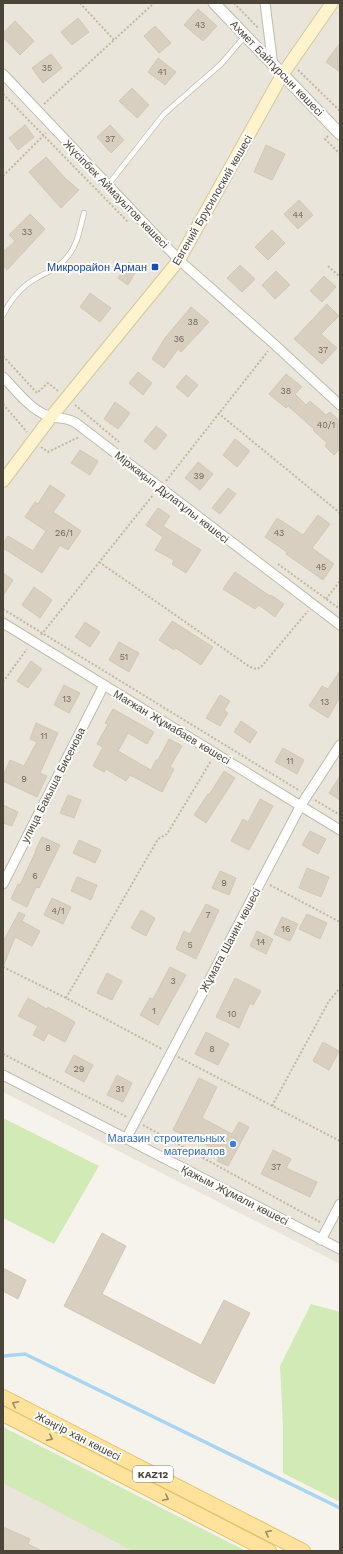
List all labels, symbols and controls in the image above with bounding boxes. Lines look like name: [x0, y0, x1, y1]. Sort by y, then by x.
street label: Ахмет Байтұрсын көшесі: [227, 18, 326, 119]
house number: 43: [195, 20, 205, 30]
house number: 35: [42, 63, 52, 73]
house number: 41: [158, 67, 166, 77]
street label: Евгений Брусилоский көшесі: [170, 133, 255, 268]
house number: 37: [105, 134, 115, 144]
street label: Жүсіпбек Аймауытов көшесі: [60, 138, 171, 251]
house number: 44: [293, 210, 304, 220]
house number: 33: [22, 227, 32, 237]
place label: Микрорайон Арман: [47, 261, 147, 274]
marker: Микрорайон Арман: [150, 262, 160, 272]
house number: 38: [188, 317, 198, 327]
house number: 36: [174, 334, 184, 344]
house number: 37: [318, 345, 328, 355]
house number: 38: [281, 386, 291, 396]
house number: 40/1: [317, 420, 335, 430]
street label: Міржақып Дұлатұлы көшесі: [112, 449, 231, 546]
house number: 39: [194, 471, 204, 481]
house number: 26/1: [55, 528, 73, 538]
house number: 43: [274, 528, 284, 538]
house number: 45: [316, 562, 326, 572]
house number: 51: [120, 652, 128, 662]
street label: Мағжан Жұмабаев көшесі: [111, 687, 232, 767]
house number: 13: [63, 694, 71, 704]
house number: 13: [321, 697, 329, 707]
street label: улица Бакыша Бисенова: [19, 725, 89, 845]
house number: 11: [40, 731, 48, 741]
house number: 11: [286, 756, 294, 766]
house number: 9: [21, 774, 27, 784]
house number: 8: [45, 843, 51, 853]
house number: 6: [32, 871, 38, 881]
house number: 9: [221, 878, 227, 888]
street label: Жұмата Шанин көшесі: [197, 886, 263, 994]
house number: 4/1: [52, 906, 64, 916]
house number: 7: [205, 910, 211, 920]
house number: 16: [282, 924, 290, 934]
house number: 14: [256, 937, 266, 947]
house number: 5: [187, 940, 193, 950]
house number: 3: [170, 976, 176, 986]
house number: 1: [152, 1006, 156, 1016]
house number: 10: [227, 1009, 237, 1019]
house number: 8: [209, 1044, 215, 1054]
house number: 29: [74, 1064, 84, 1074]
house number: 31: [116, 1084, 124, 1094]
place label: Магазин строительных материалов: [108, 1132, 225, 1158]
marker: Магазин строительных материалов: [228, 1139, 238, 1149]
house number: 37: [271, 1162, 281, 1172]
street label: Қажым Жұмали көшесі: [179, 1163, 291, 1228]
one-way arrow: [12, 1401, 20, 1408]
street label: Жәңгір хан көшесі: [33, 1409, 123, 1464]
one-way arrow: [46, 1434, 53, 1441]
road number: KAZ12: [133, 1466, 173, 1482]
one-way arrow: [161, 1493, 169, 1501]
one-way arrow: [265, 1530, 272, 1538]

